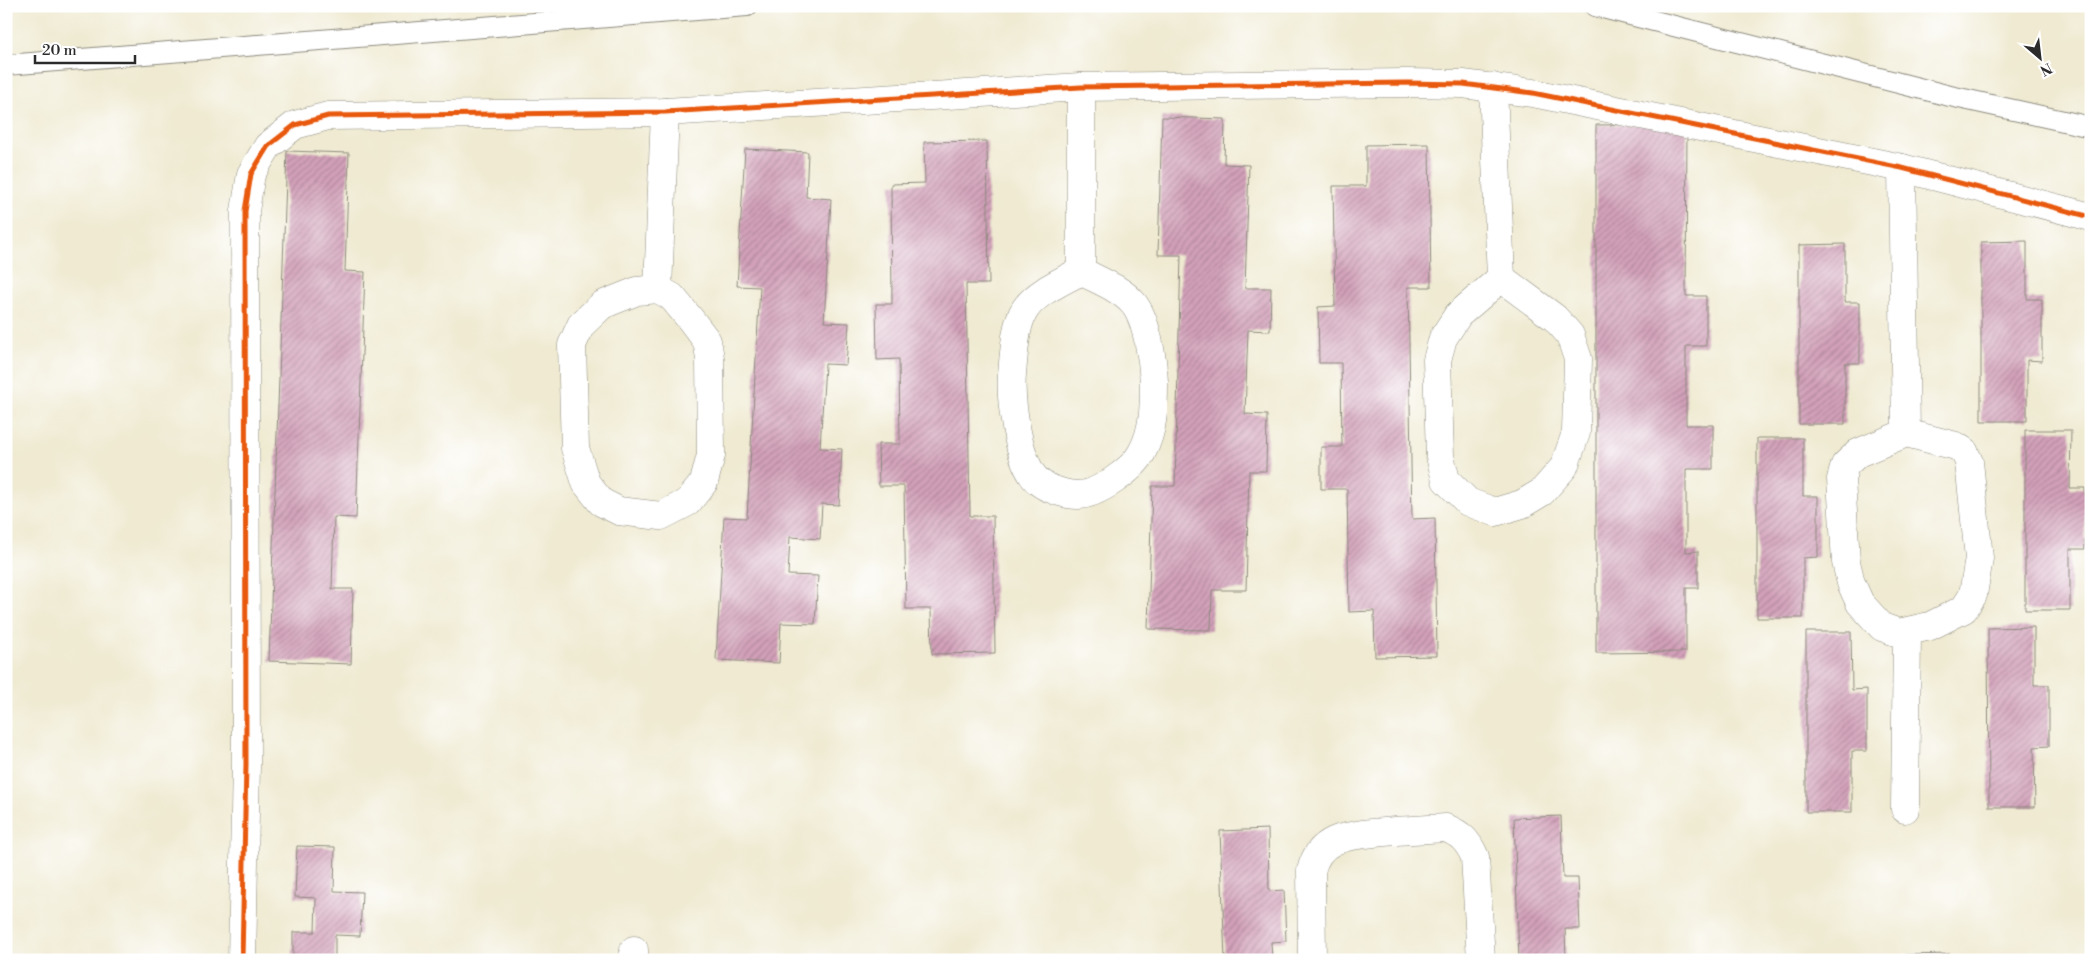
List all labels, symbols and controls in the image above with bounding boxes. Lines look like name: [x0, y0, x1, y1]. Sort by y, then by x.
scale bar: [35, 32, 135, 64]
north arrow: [2014, 32, 2064, 82]
text: 20 m: [42, 41, 77, 60]
text: N: [2037, 58, 2055, 79]

